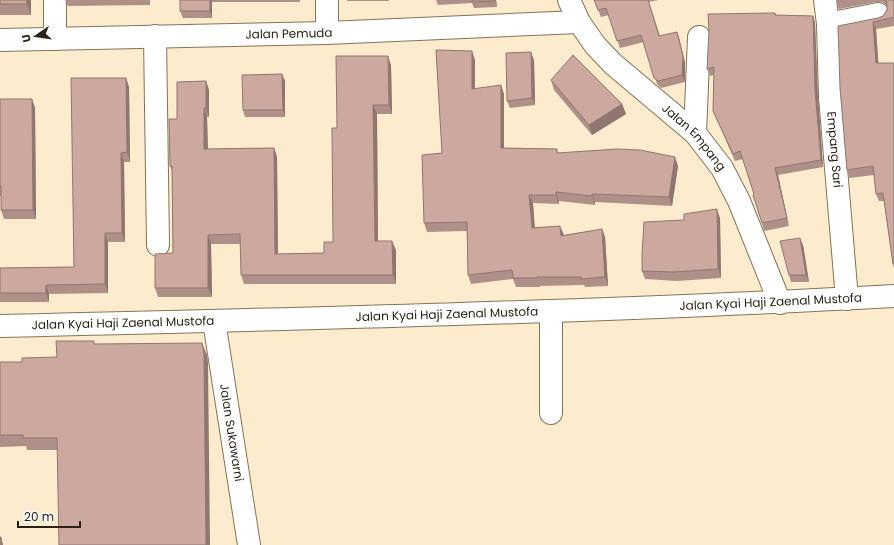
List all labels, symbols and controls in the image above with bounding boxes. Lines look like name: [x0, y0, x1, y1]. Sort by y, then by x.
north arrow: [16, 16, 56, 56]
street label: Jalan Pemuda: [245, 24, 333, 43]
text: U: [18, 32, 35, 44]
street label: Jalan Empang: [658, 100, 730, 174]
street label: Empang Sari: [823, 111, 847, 188]
street label: Jalan Kyai Haji Zaenal Mustofa: [679, 289, 862, 314]
street label: Jalan Kyai Haji Zaenal Mustofa: [355, 302, 538, 325]
street label: Jalan Kyai Haji Zaenal Mustofa: [31, 312, 215, 333]
street label: Jalan Sukawarni: [216, 383, 248, 483]
scale bar: [18, 503, 80, 529]
text: 20 m: [24, 508, 54, 525]

